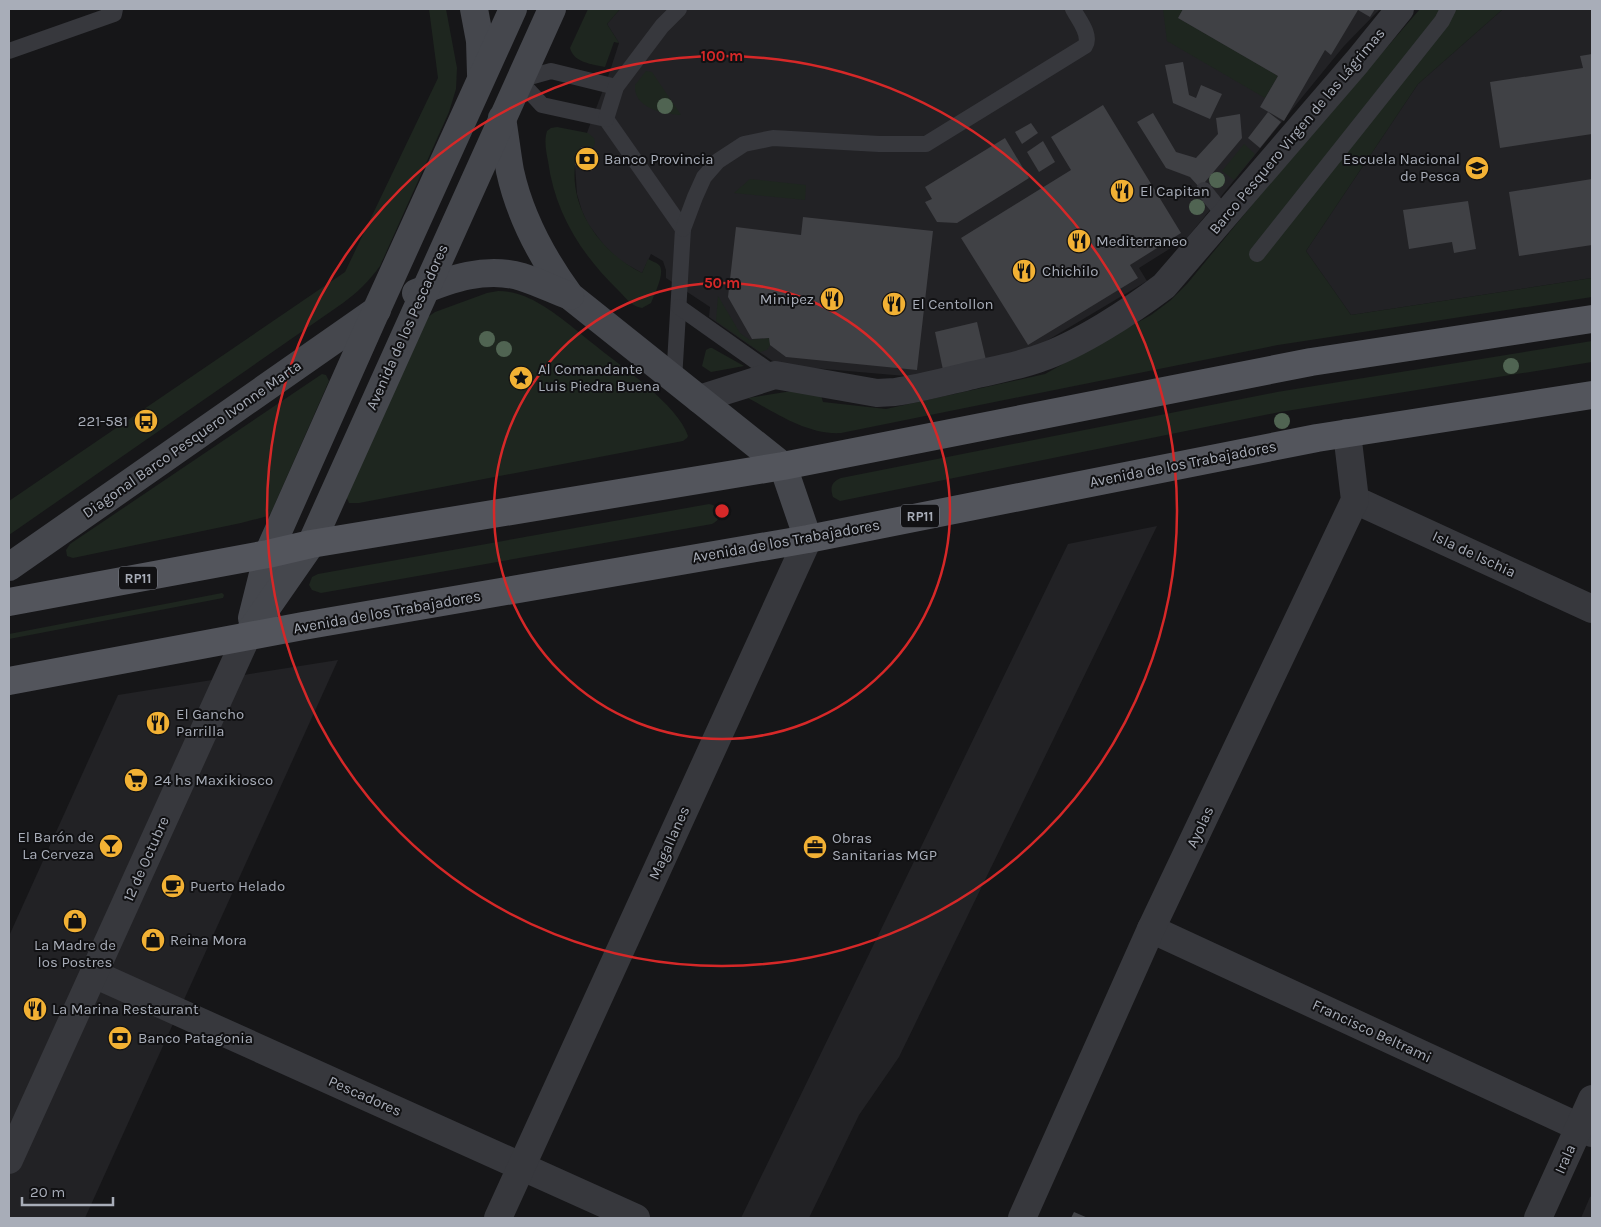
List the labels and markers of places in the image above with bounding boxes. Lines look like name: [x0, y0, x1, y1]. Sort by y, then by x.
bank icon: Banco Provincia: [574, 146, 600, 172]
place label: Banco Provincia: [604, 150, 714, 168]
place label: Escuela Nacional de Pesca: [1343, 150, 1460, 185]
school or university icon: Escuela Nacional de Pesca: [1464, 155, 1490, 181]
restaurant icon: El Capitan: [1109, 178, 1135, 204]
place label: El Capitan: [1140, 182, 1210, 200]
restaurant icon: Mediterraneo: [1066, 228, 1092, 254]
place label: Mediterraneo: [1096, 232, 1187, 250]
restaurant icon: Chichilo: [1011, 258, 1037, 284]
place label: Chichilo: [1042, 262, 1098, 280]
restaurant icon: Minipez: [819, 286, 845, 312]
place label: Minipez: [760, 290, 814, 308]
restaurant icon: El Centollon: [881, 291, 907, 317]
place label: El Centollon: [912, 295, 994, 313]
place label: Al Comandante Luis Piedra Buena: [538, 360, 660, 395]
place icon: Al Comandante Luis Piedra Buena: [508, 365, 534, 391]
bus stop icon: 221-581: [133, 408, 159, 434]
place label: 221-581: [78, 412, 128, 430]
centre of rings: [713, 502, 731, 520]
place label: El Gancho Parrilla: [176, 705, 244, 740]
restaurant icon: El Gancho Parrilla: [145, 710, 171, 736]
supermarket icon: 24 hs Maxikiosco: [123, 767, 149, 793]
place label: 24 hs Maxikiosco: [154, 771, 273, 789]
place label: El Barón de La Cerveza: [17, 828, 94, 863]
place label: Obras Sanitarias MGP: [832, 829, 937, 864]
bar icon: El Barón de La Cerveza: [98, 833, 124, 859]
office icon: Obras Sanitarias MGP: [802, 834, 828, 860]
cafe icon: Puerto Helado: [160, 873, 186, 899]
place label: Puerto Helado: [190, 877, 285, 895]
shop icon: La Madre de los Postres: [62, 908, 88, 934]
shop icon: Reina Mora: [140, 927, 166, 953]
place label: Reina Mora: [170, 931, 247, 949]
place label: La Madre de los Postres: [34, 936, 116, 971]
restaurant icon: La Marina Restaurant: [22, 996, 48, 1022]
place label: La Marina Restaurant: [52, 1000, 199, 1018]
bank icon: Banco Patagonia: [107, 1025, 133, 1051]
place label: Banco Patagonia: [138, 1029, 253, 1047]

